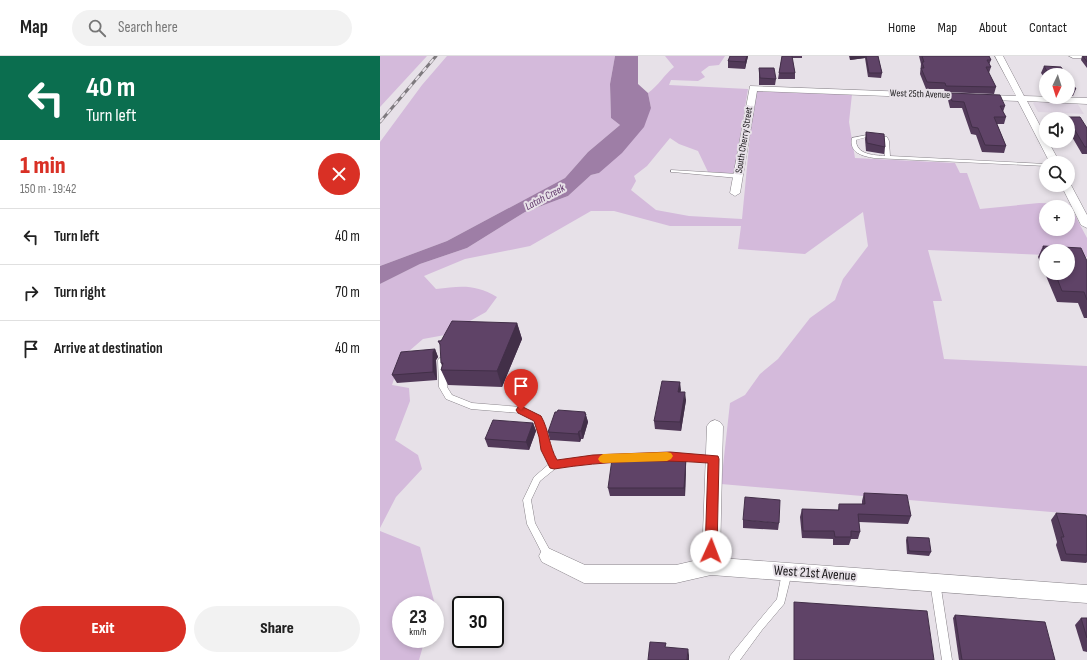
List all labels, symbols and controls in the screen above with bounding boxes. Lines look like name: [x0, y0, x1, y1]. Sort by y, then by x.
search box: [72, 10, 352, 46]
text: Map: [20, 16, 48, 39]
icon: search: [86, 17, 108, 39]
text: Search here: [118, 18, 178, 37]
text: Home: [888, 19, 916, 36]
text: Map: [938, 19, 957, 36]
text: About: [979, 19, 1007, 36]
text: Contact: [1029, 19, 1067, 36]
north arrow: [1039, 68, 1075, 104]
map controls: [1039, 68, 1075, 280]
text: 40 m: [86, 71, 135, 104]
icon: left: [20, 72, 72, 124]
street label: West 25th Avenue: [890, 87, 950, 101]
text: Turn left: [86, 105, 137, 126]
street label: South Cherry Street: [733, 106, 755, 174]
button: sound: [1039, 112, 1075, 148]
text: 1 min: [20, 151, 66, 180]
button: close: [318, 153, 360, 195]
button: search: [1039, 156, 1075, 192]
text: 150 m · 19:42: [20, 181, 76, 197]
water label: Latah Creek: [523, 181, 568, 213]
button: +: [1039, 200, 1075, 236]
icon: left: [20, 226, 42, 248]
text: Turn left: [54, 227, 99, 246]
text: 40 m: [335, 227, 360, 246]
button: −: [1039, 244, 1075, 280]
icon: right: [20, 282, 42, 304]
text: Turn right: [54, 283, 106, 302]
text: 70 m: [335, 283, 360, 302]
icon: arrive: [20, 338, 42, 360]
text: Arrive at destination: [54, 339, 163, 358]
text: 40 m: [335, 339, 360, 358]
pin: [504, 369, 538, 410]
icon: arrive: [510, 375, 532, 397]
position arrow: [690, 530, 732, 572]
street label: West 21st Avenue: [773, 562, 857, 584]
speed limit sign: 30: [452, 596, 504, 648]
text: 23: [409, 605, 427, 629]
button: Exit: [20, 606, 186, 652]
button: Share: [194, 606, 360, 652]
text: km/h: [409, 626, 427, 638]

